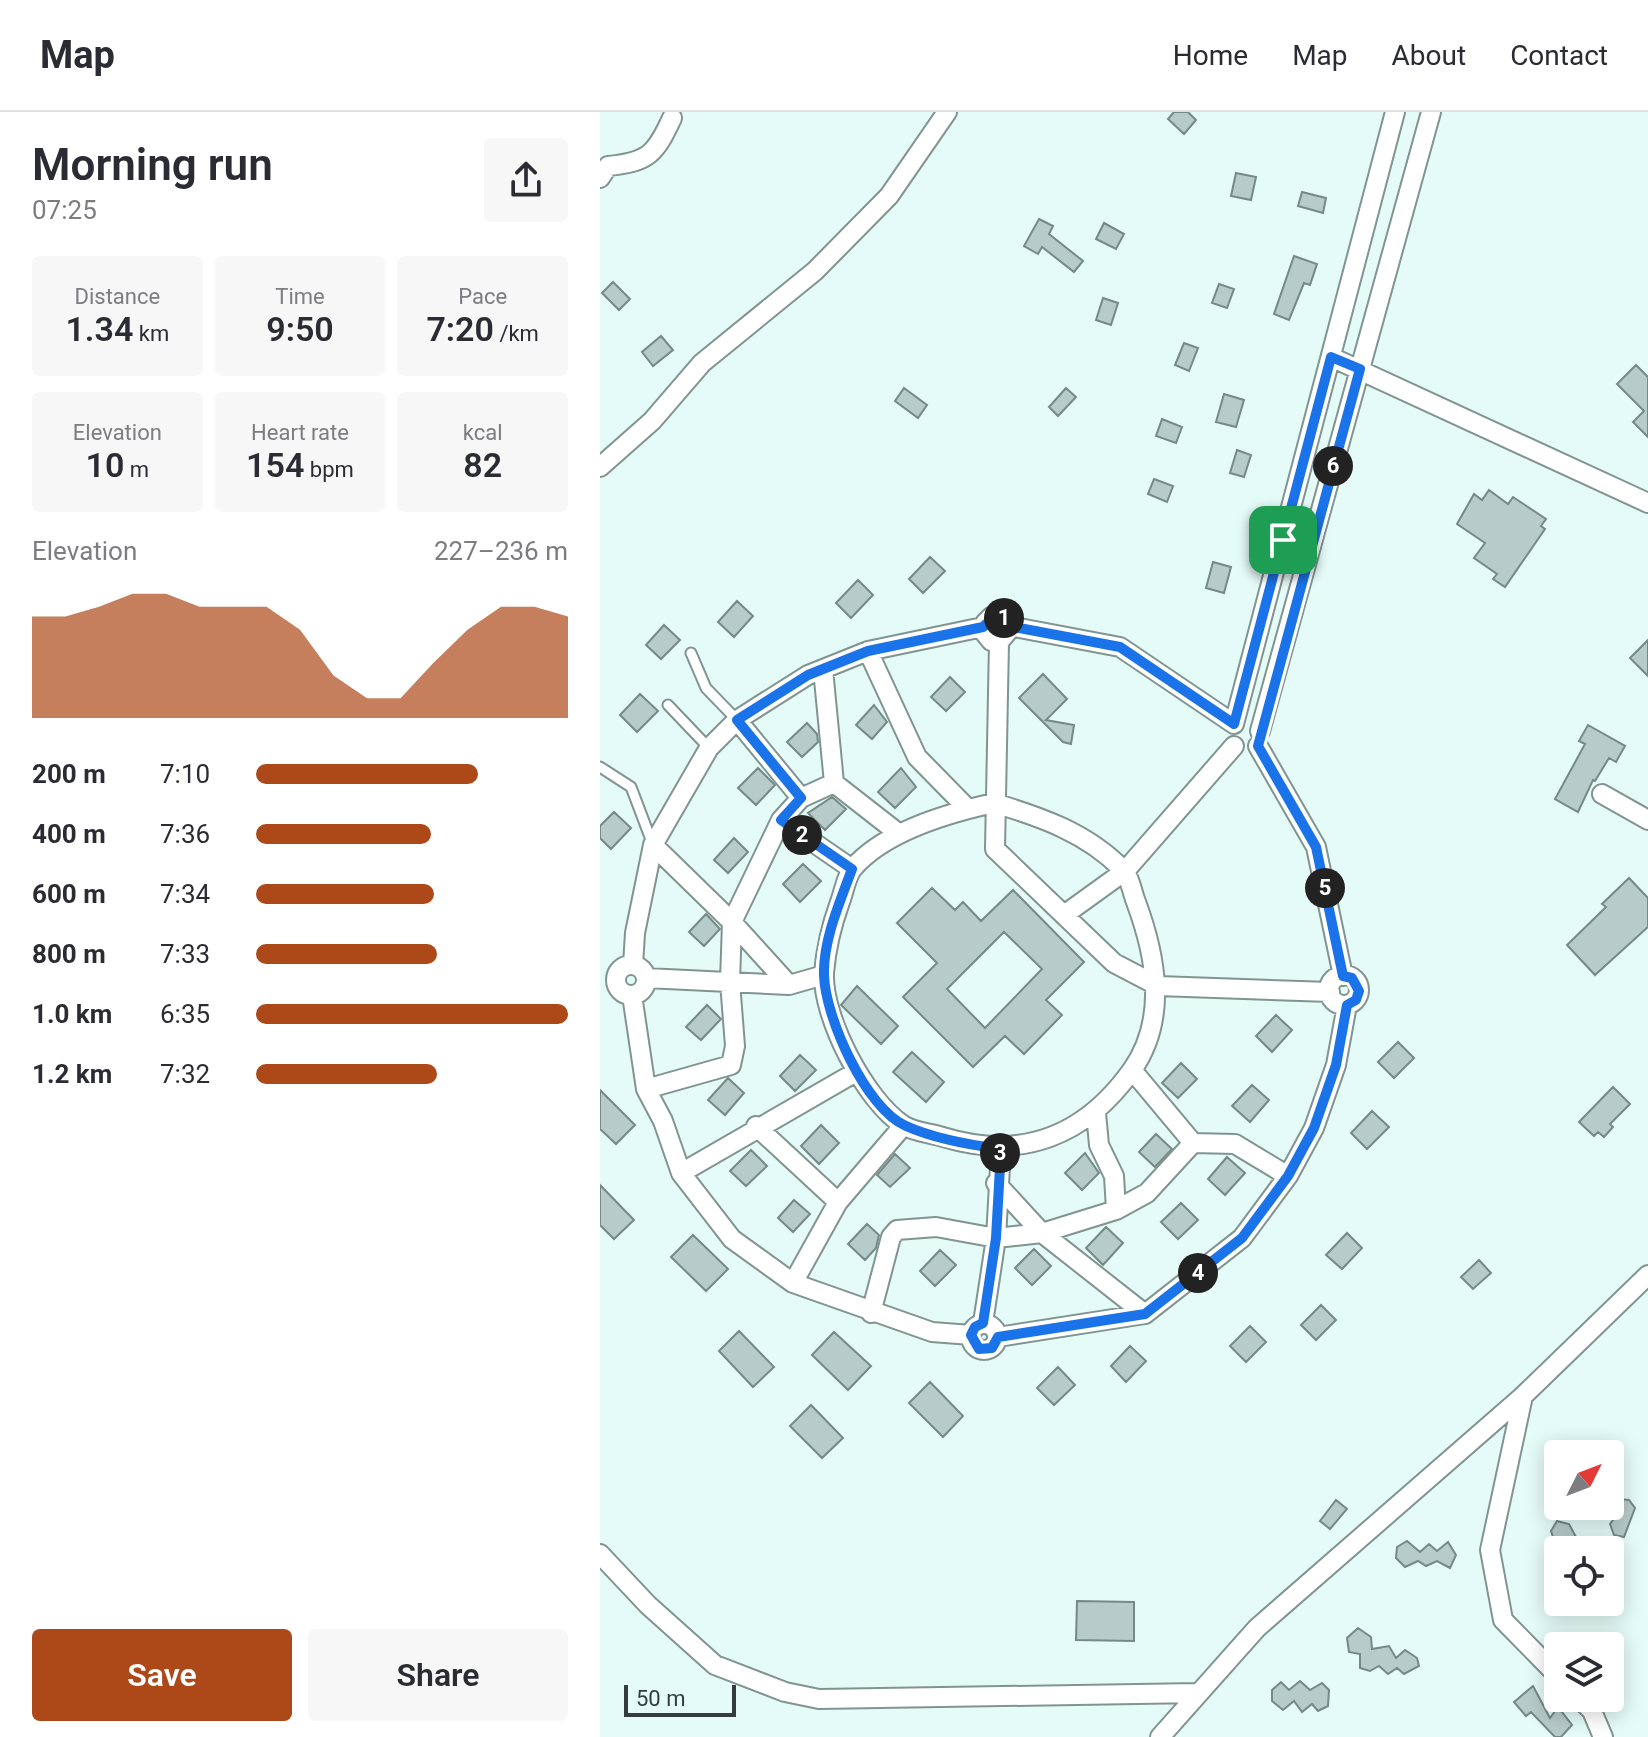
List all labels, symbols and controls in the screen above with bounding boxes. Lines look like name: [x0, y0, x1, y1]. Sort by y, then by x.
text: Map: [40, 33, 115, 77]
text: Home: [1173, 39, 1248, 72]
text: Map: [1292, 39, 1348, 72]
text: About: [1392, 39, 1466, 72]
text: Contact: [1510, 39, 1608, 72]
button: share: [484, 138, 568, 222]
text: Morning run: [32, 139, 273, 191]
text: 07:25: [32, 195, 97, 225]
text: Distance: [75, 284, 160, 309]
text: Time: [275, 284, 325, 309]
text: Pace: [458, 284, 507, 309]
text: 1.34: [65, 309, 133, 349]
text: 9:50: [266, 309, 334, 349]
text: 7:20: [426, 309, 494, 349]
text: km: [133, 321, 169, 346]
text: /km: [494, 321, 539, 346]
text: Elevation: [73, 420, 162, 445]
text: Heart rate: [251, 420, 349, 445]
text: kcal: [463, 420, 503, 445]
text: 10: [86, 445, 124, 485]
text: 154: [246, 445, 304, 485]
text: 82: [463, 445, 502, 485]
pin: 6: [1313, 446, 1353, 486]
text: 6: [1327, 453, 1339, 478]
text: m: [124, 457, 149, 482]
text: bpm: [304, 457, 354, 482]
pin: [1249, 506, 1317, 574]
icon: arrive: [1261, 518, 1305, 562]
text: Elevation: [32, 536, 137, 566]
text: 227–236 m: [434, 536, 568, 566]
pin: 1: [984, 598, 1024, 638]
text: 1: [998, 605, 1010, 630]
text: 200 m: [32, 759, 106, 789]
text: 7:10: [160, 759, 210, 789]
pin: 2: [782, 815, 822, 855]
text: 400 m: [32, 819, 106, 849]
text: 7:36: [160, 819, 210, 849]
text: 2: [796, 822, 808, 847]
pin: 5: [1305, 868, 1345, 908]
text: 5: [1319, 875, 1331, 900]
text: 600 m: [32, 879, 106, 909]
text: 7:34: [160, 879, 210, 909]
text: 800 m: [32, 939, 106, 969]
text: 7:33: [160, 939, 210, 969]
text: 1.0 km: [32, 999, 112, 1029]
text: 6:35: [160, 999, 210, 1029]
text: 1.2 km: [32, 1059, 112, 1089]
text: 7:32: [160, 1059, 210, 1089]
pin: 3: [980, 1133, 1020, 1173]
text: 3: [994, 1140, 1006, 1165]
pin: 4: [1178, 1253, 1218, 1293]
text: 4: [1192, 1260, 1204, 1285]
north arrow: [1544, 1440, 1624, 1520]
map controls: [1544, 1440, 1624, 1712]
button: locate: [1544, 1536, 1624, 1616]
button: Save: [32, 1629, 292, 1721]
button: Share: [308, 1629, 568, 1721]
button: layers: [1544, 1632, 1624, 1712]
scale bar: [624, 1681, 736, 1717]
text: 50 m: [636, 1686, 685, 1711]

